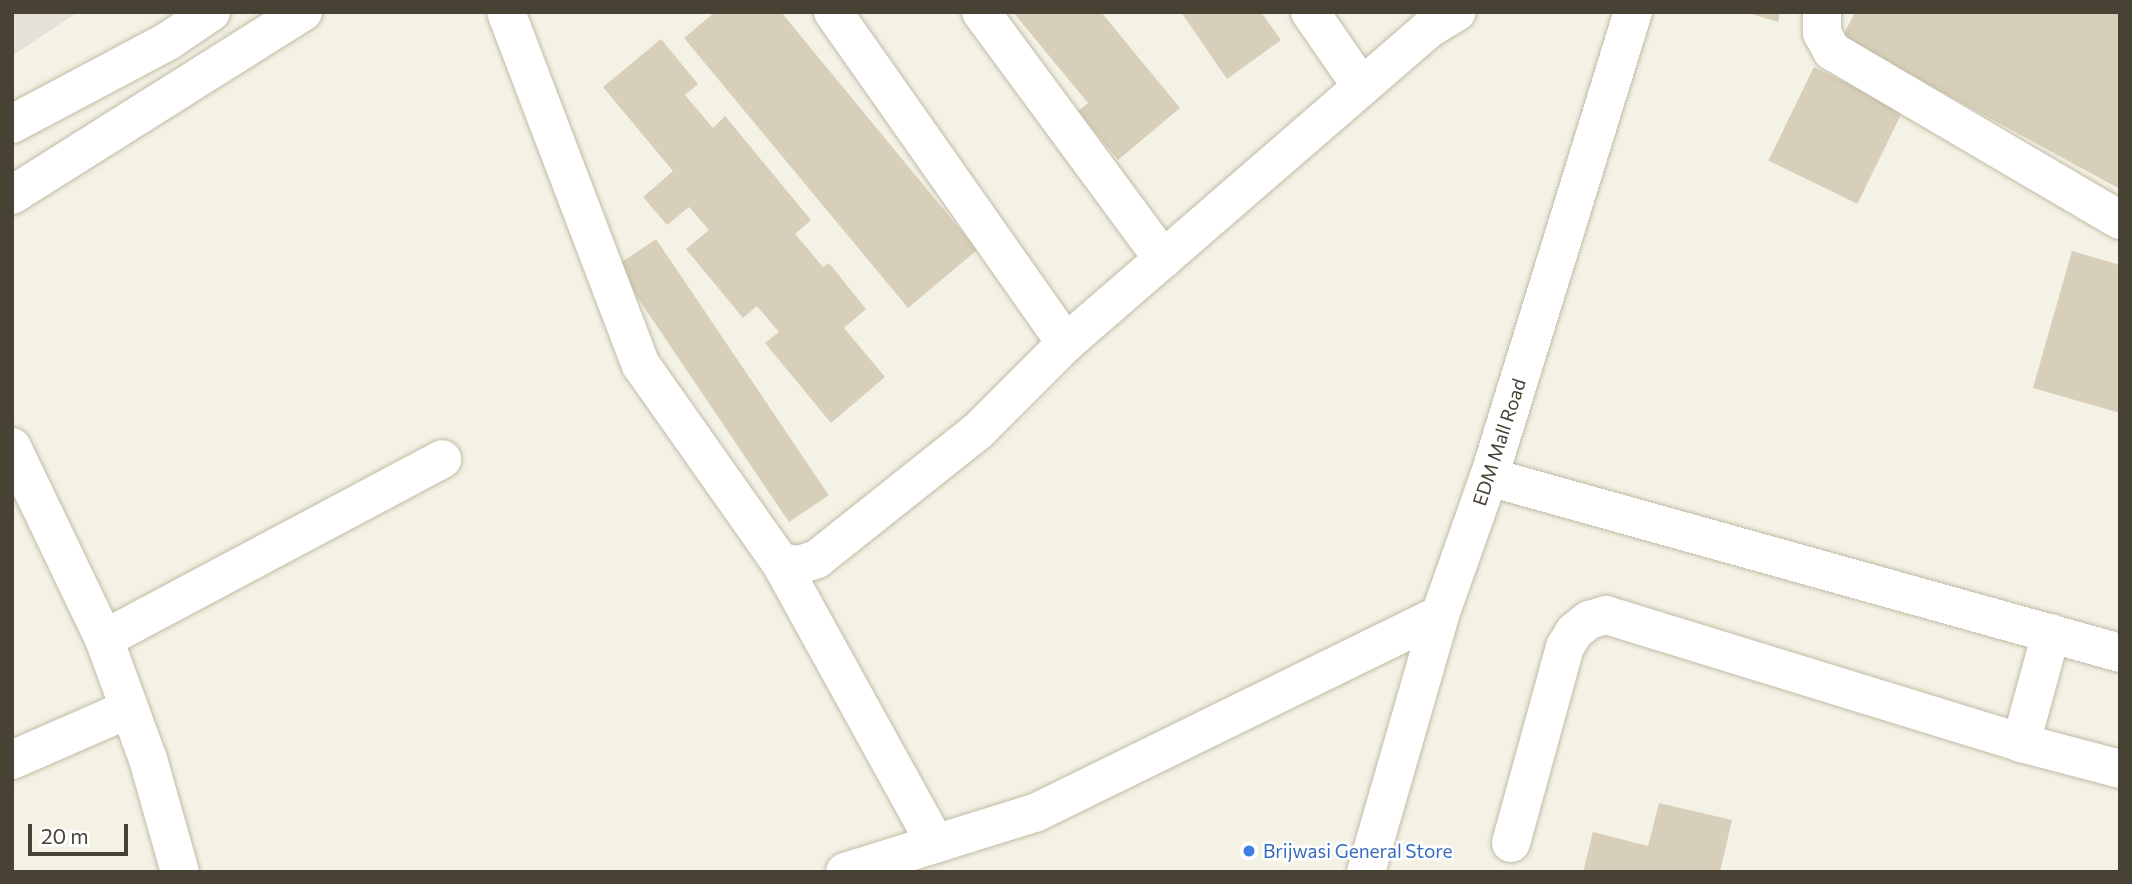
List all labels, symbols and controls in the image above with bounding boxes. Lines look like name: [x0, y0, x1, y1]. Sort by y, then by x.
street label: EDM Mall Road: [1468, 376, 1530, 508]
scale bar: [32, 810, 131, 854]
text: 20 m: [41, 823, 89, 848]
place label: Brijwasi General Store: [1263, 840, 1453, 862]
marker: Brijwasi General Store: [1241, 843, 1257, 859]

